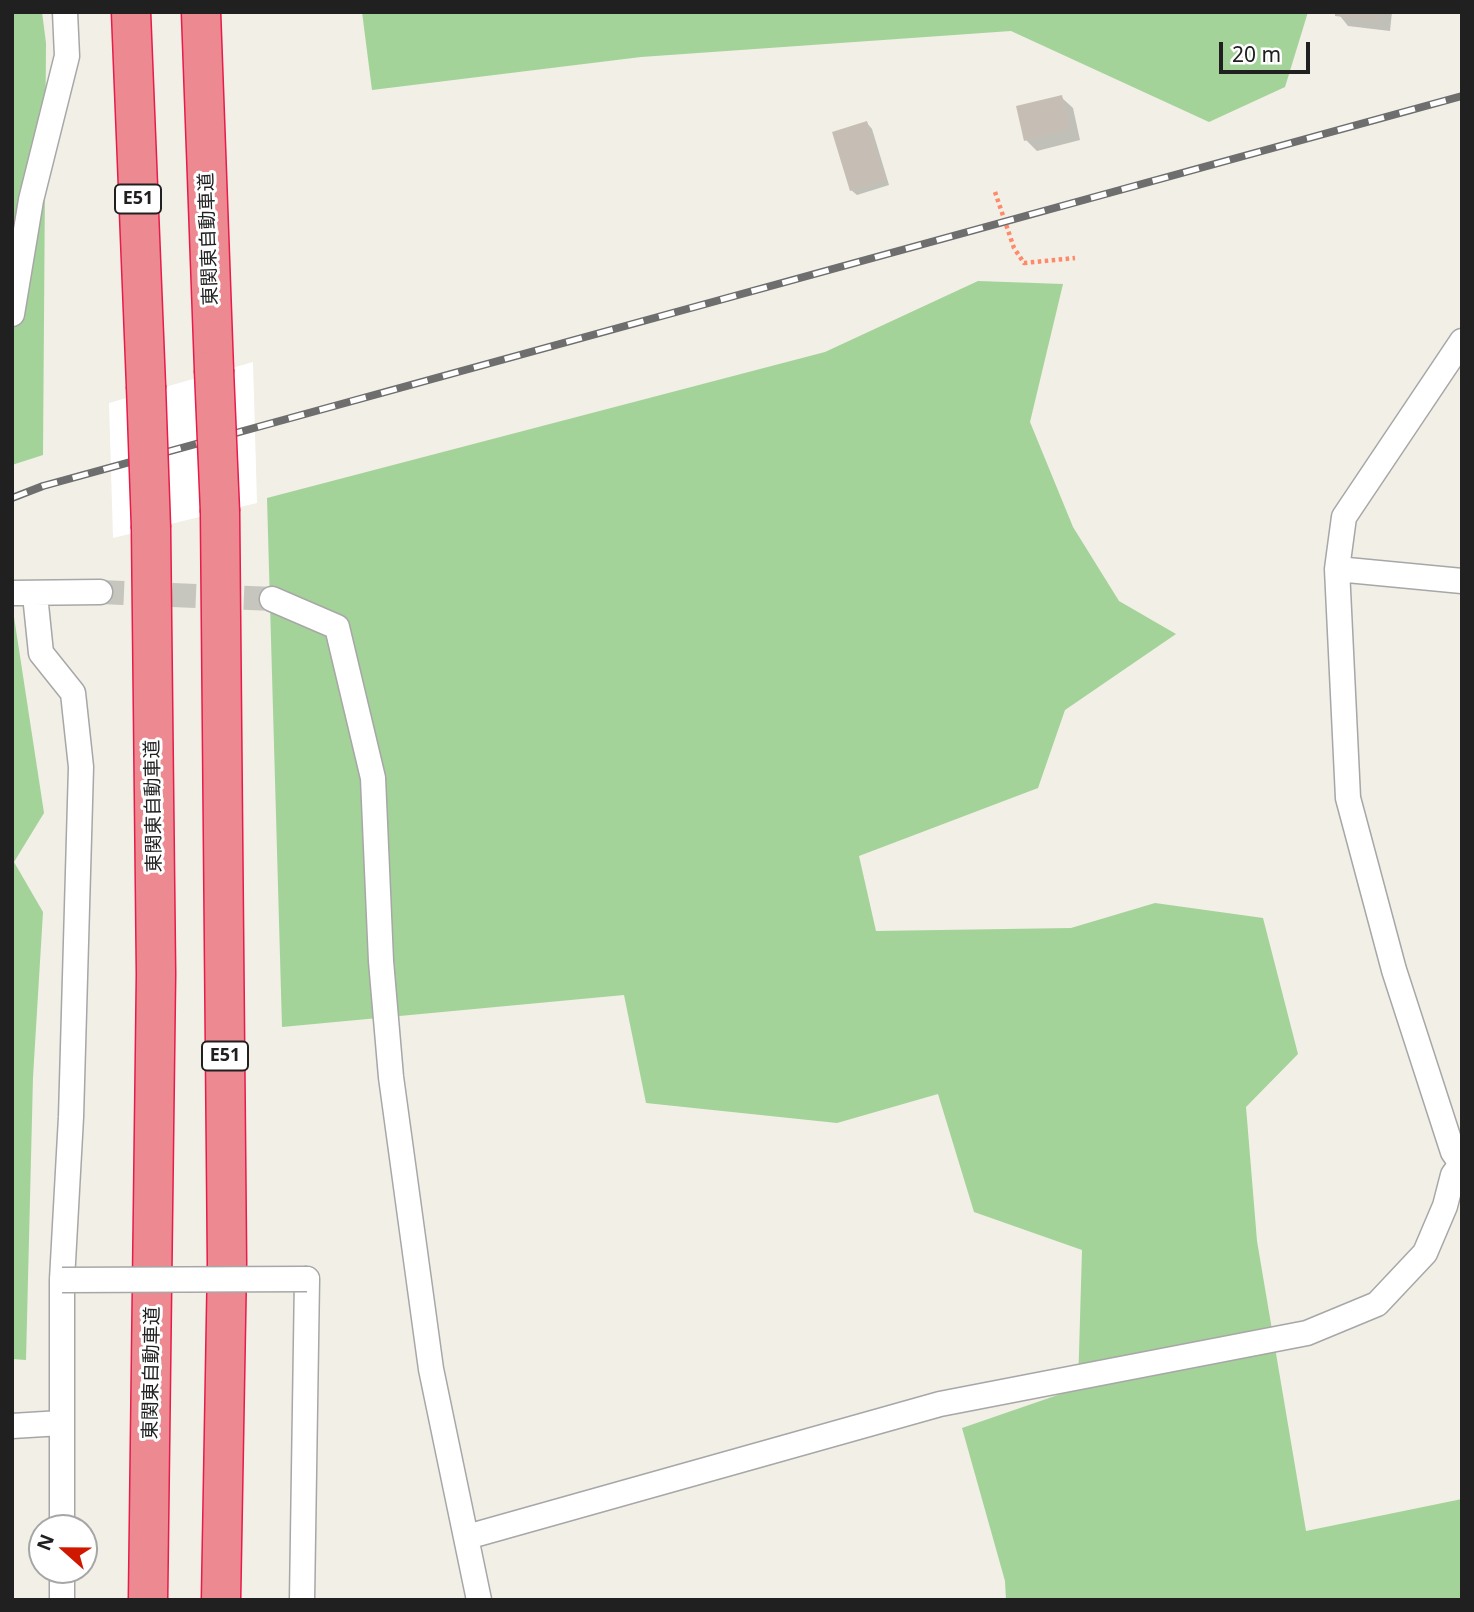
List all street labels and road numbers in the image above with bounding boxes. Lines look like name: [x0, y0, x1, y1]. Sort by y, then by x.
street label: 東関東自動車道: [195, 172, 223, 306]
road number: E51: [115, 184, 161, 214]
street label: 東関東自動車道: [141, 739, 167, 873]
road number: E51: [202, 1042, 248, 1070]
street label: 東関東自動車道: [139, 1306, 165, 1440]

